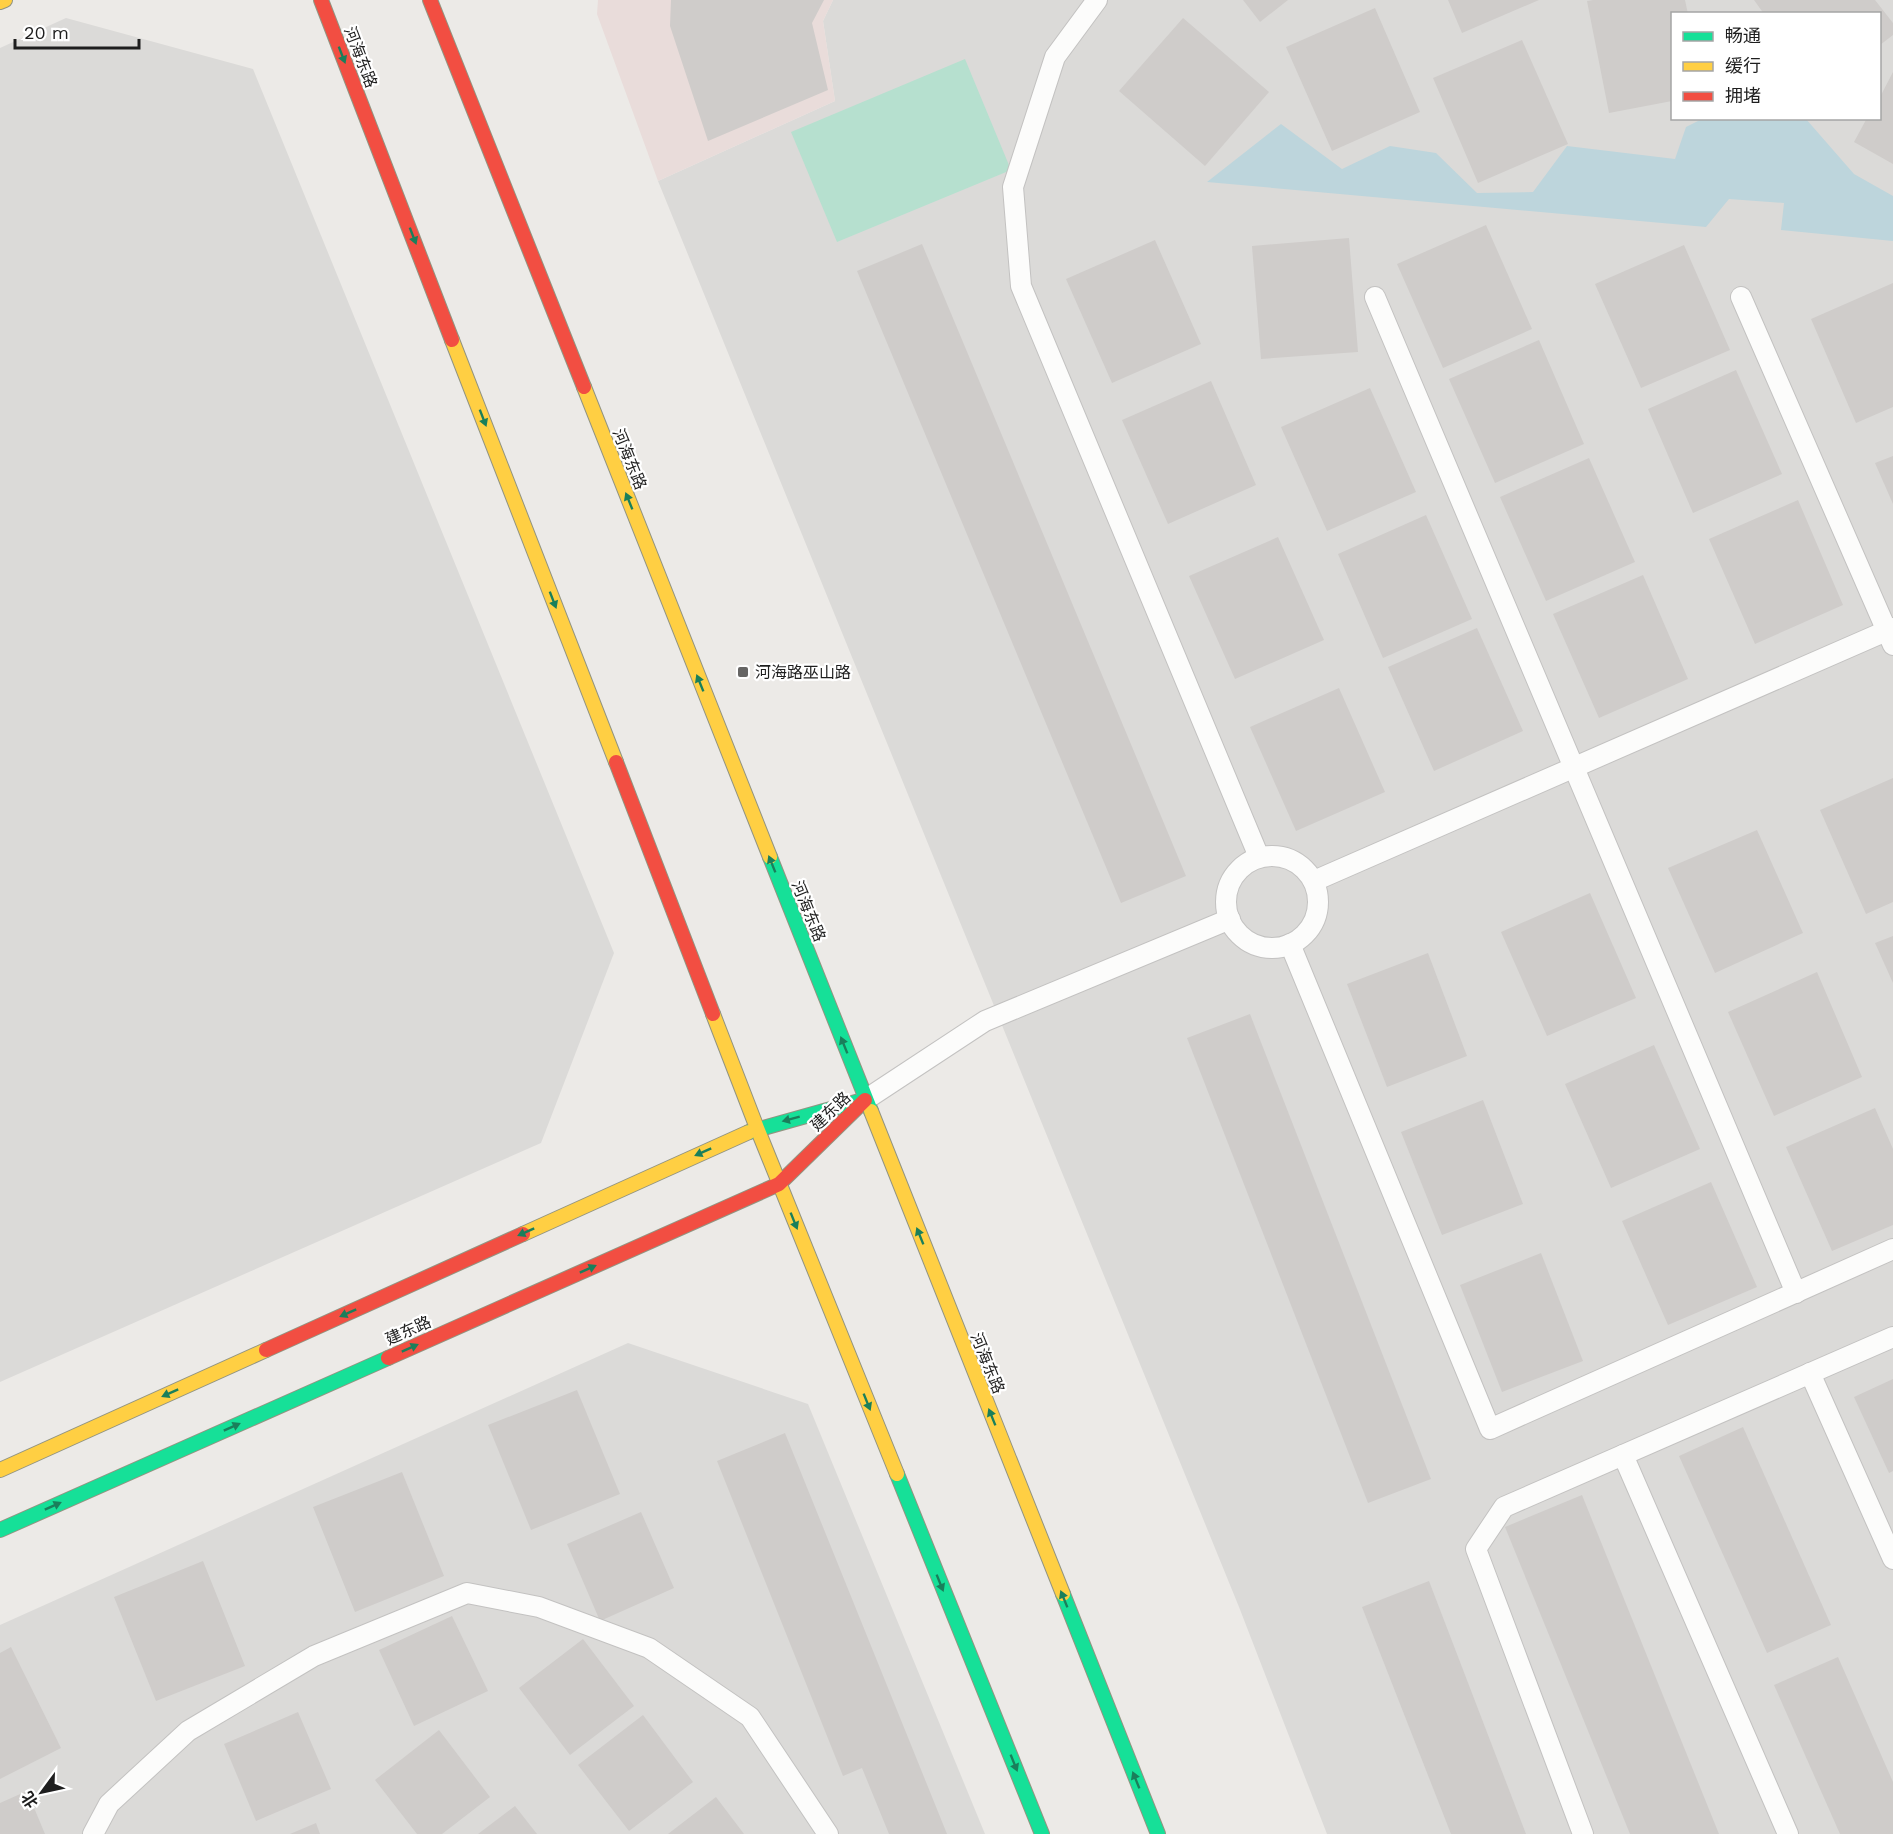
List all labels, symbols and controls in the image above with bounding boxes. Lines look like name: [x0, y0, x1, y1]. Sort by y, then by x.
scale bar: [15, 12, 140, 50]
legend: [1671, 12, 1881, 120]
text: 20 m: [24, 22, 69, 43]
street label: 河海东路: [340, 24, 381, 90]
text: 畅通: [1725, 25, 1761, 46]
one-way arrow: [338, 46, 348, 64]
text: 缓行: [1725, 55, 1761, 76]
text: 拥堵: [1725, 85, 1761, 106]
one-way arrow: [408, 228, 418, 246]
one-way arrow: [478, 410, 488, 428]
street label: 河海东路: [609, 426, 650, 492]
one-way arrow: [624, 492, 633, 510]
one-way arrow: [548, 592, 558, 610]
place label: 河海路巫山路: [755, 663, 851, 682]
marker: 河海路巫山路: [736, 665, 750, 679]
one-way arrow: [695, 673, 705, 691]
one-way arrow: [767, 855, 776, 873]
street label: 河海东路: [788, 878, 829, 944]
one-way arrow: [839, 1036, 848, 1054]
street label: 建东路: [806, 1088, 854, 1135]
one-way arrow: [782, 1115, 800, 1124]
one-way arrow: [694, 1147, 712, 1157]
one-way arrow: [790, 1212, 799, 1230]
one-way arrow: [915, 1227, 924, 1245]
one-way arrow: [517, 1228, 534, 1237]
one-way arrow: [580, 1264, 597, 1273]
one-way arrow: [339, 1308, 357, 1318]
street label: 建东路: [382, 1312, 434, 1349]
street label: 河海东路: [967, 1330, 1008, 1396]
one-way arrow: [401, 1342, 419, 1352]
one-way arrow: [162, 1388, 179, 1397]
one-way arrow: [863, 1393, 872, 1411]
one-way arrow: [987, 1408, 997, 1426]
one-way arrow: [223, 1422, 240, 1431]
one-way arrow: [45, 1501, 63, 1511]
one-way arrow: [936, 1574, 946, 1592]
one-way arrow: [1059, 1589, 1069, 1607]
one-way arrow: [1009, 1755, 1019, 1773]
north arrow: [12, 1762, 72, 1822]
one-way arrow: [1131, 1770, 1141, 1788]
text: 北: [18, 1788, 42, 1812]

